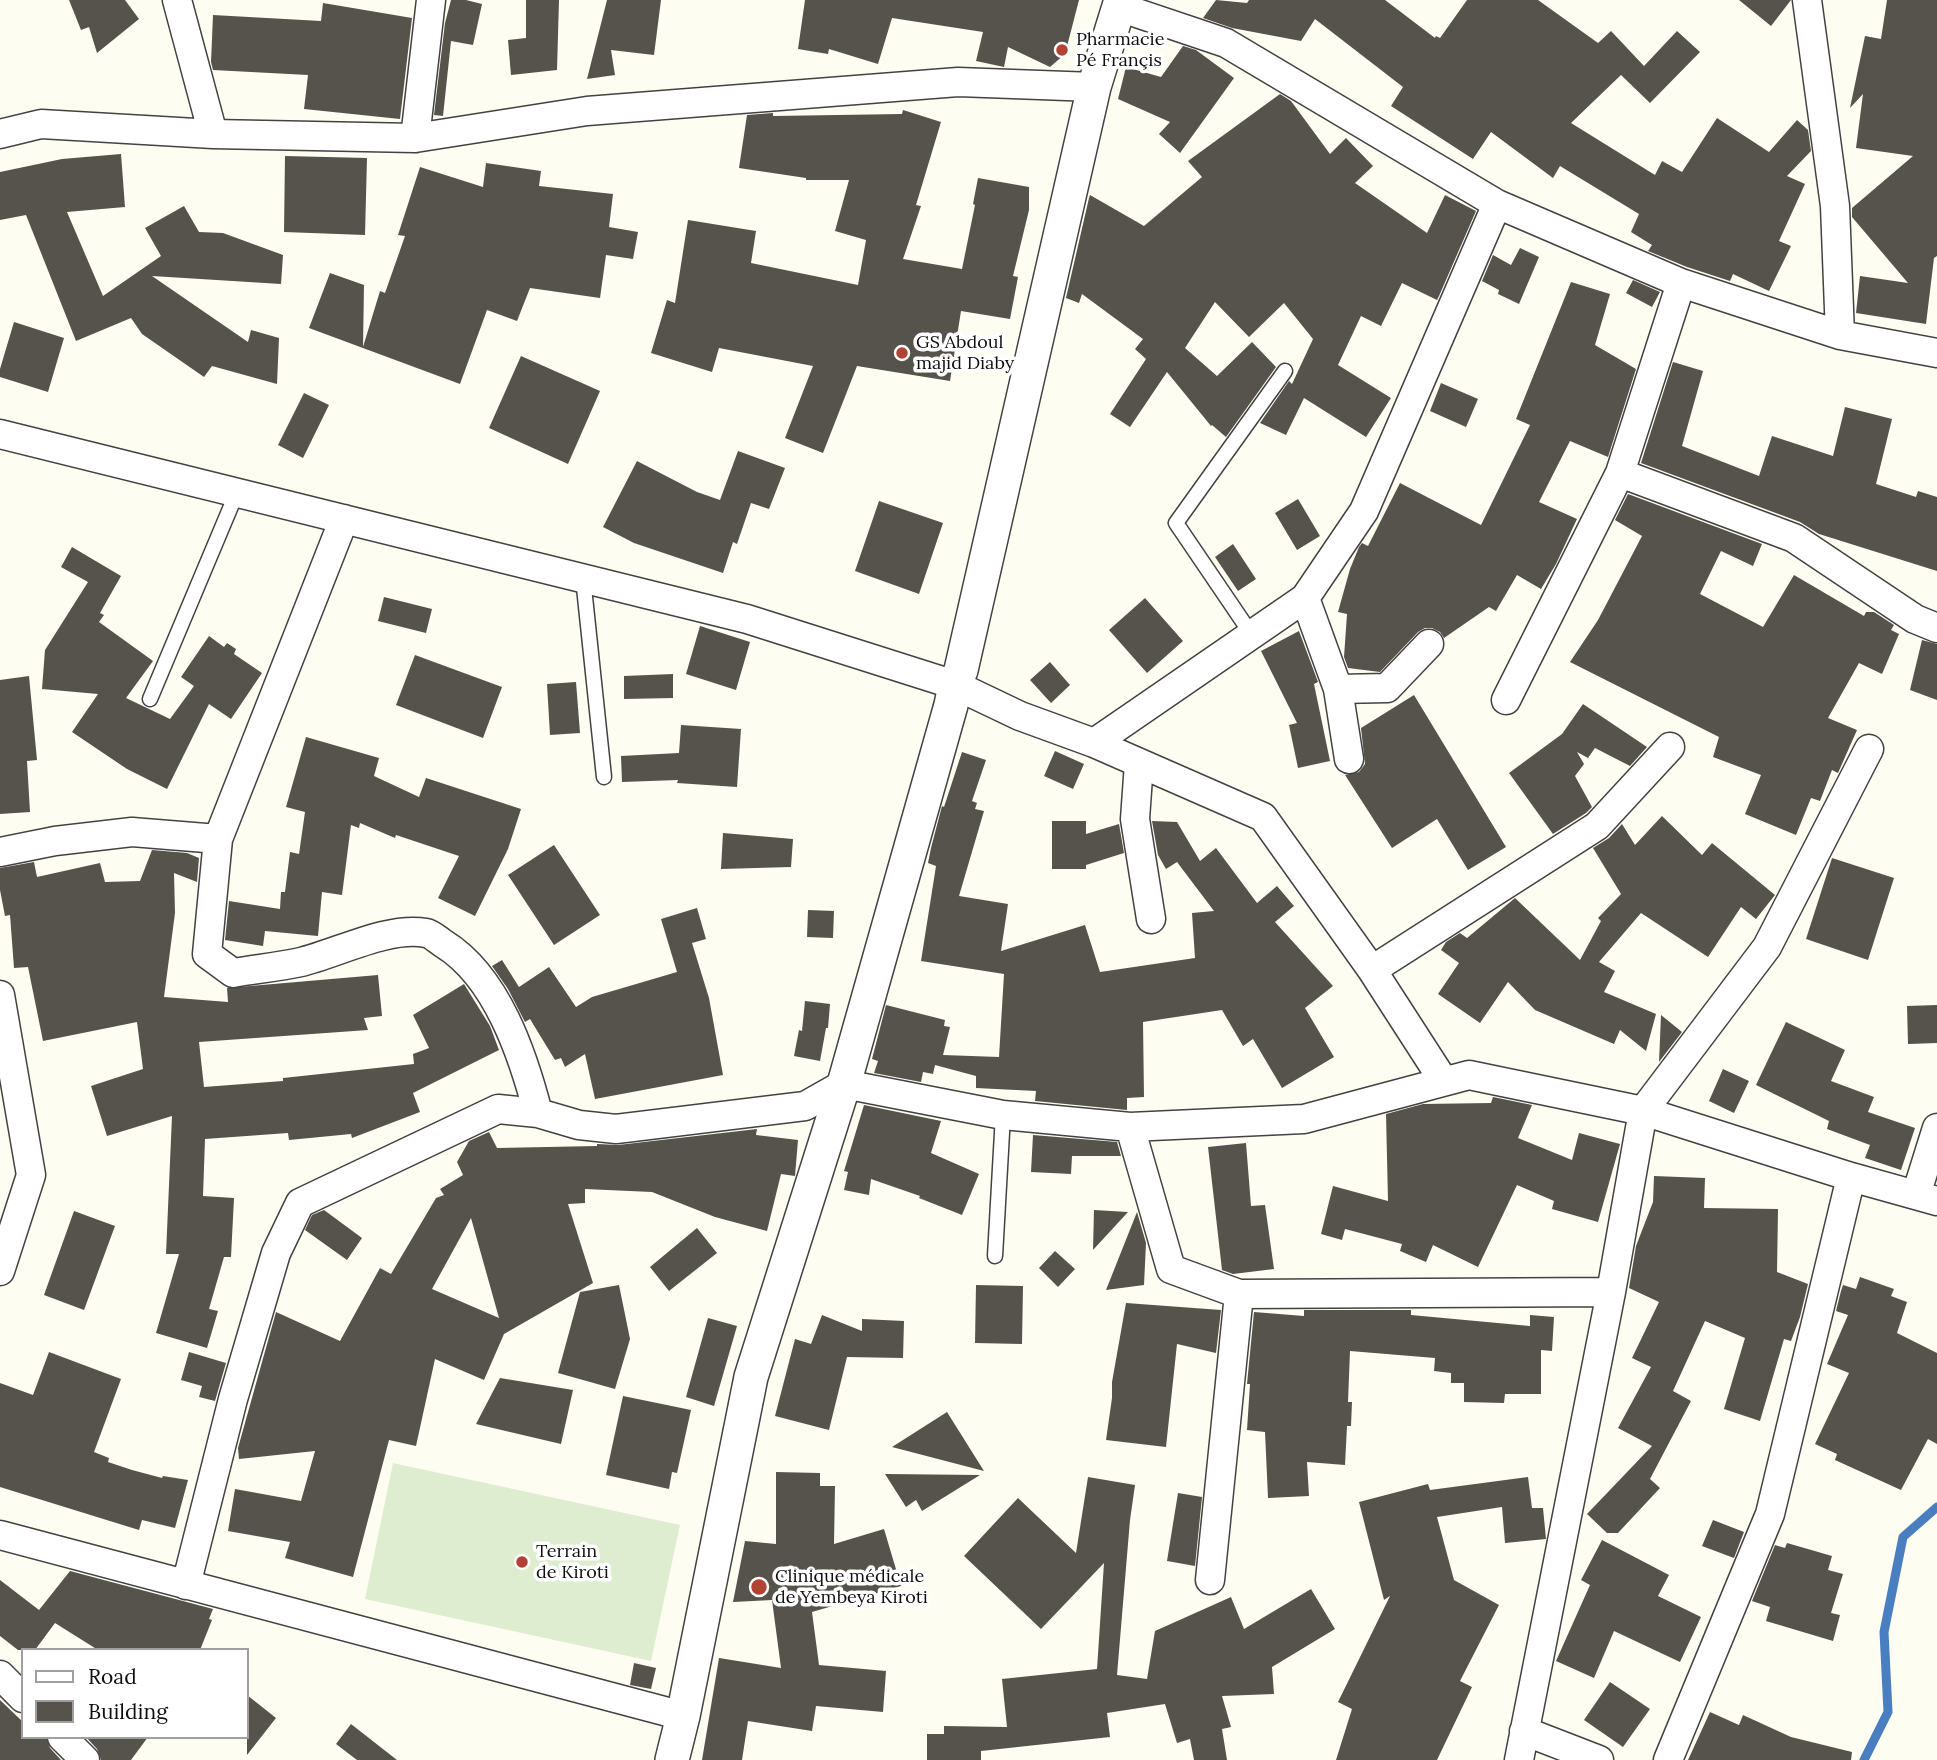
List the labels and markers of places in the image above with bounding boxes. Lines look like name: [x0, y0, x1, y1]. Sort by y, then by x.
place label: Pharmacie Pé Françis: [1076, 29, 1164, 72]
marker: Pharmacie Pé Françis: [1054, 42, 1070, 58]
place label: GS Abdoul majid Diaby: [916, 332, 1014, 374]
marker: GS Abdoul majid Diaby: [894, 345, 910, 361]
place label: Terrain de Kiroti: [536, 1541, 609, 1584]
marker: Terrain de Kiroti: [514, 1554, 530, 1570]
place label: Clinique médicale de Yembeya Kiroti: [775, 1566, 928, 1608]
marker: Clinique médicale de Yembeya Kiroti: [749, 1577, 769, 1597]

